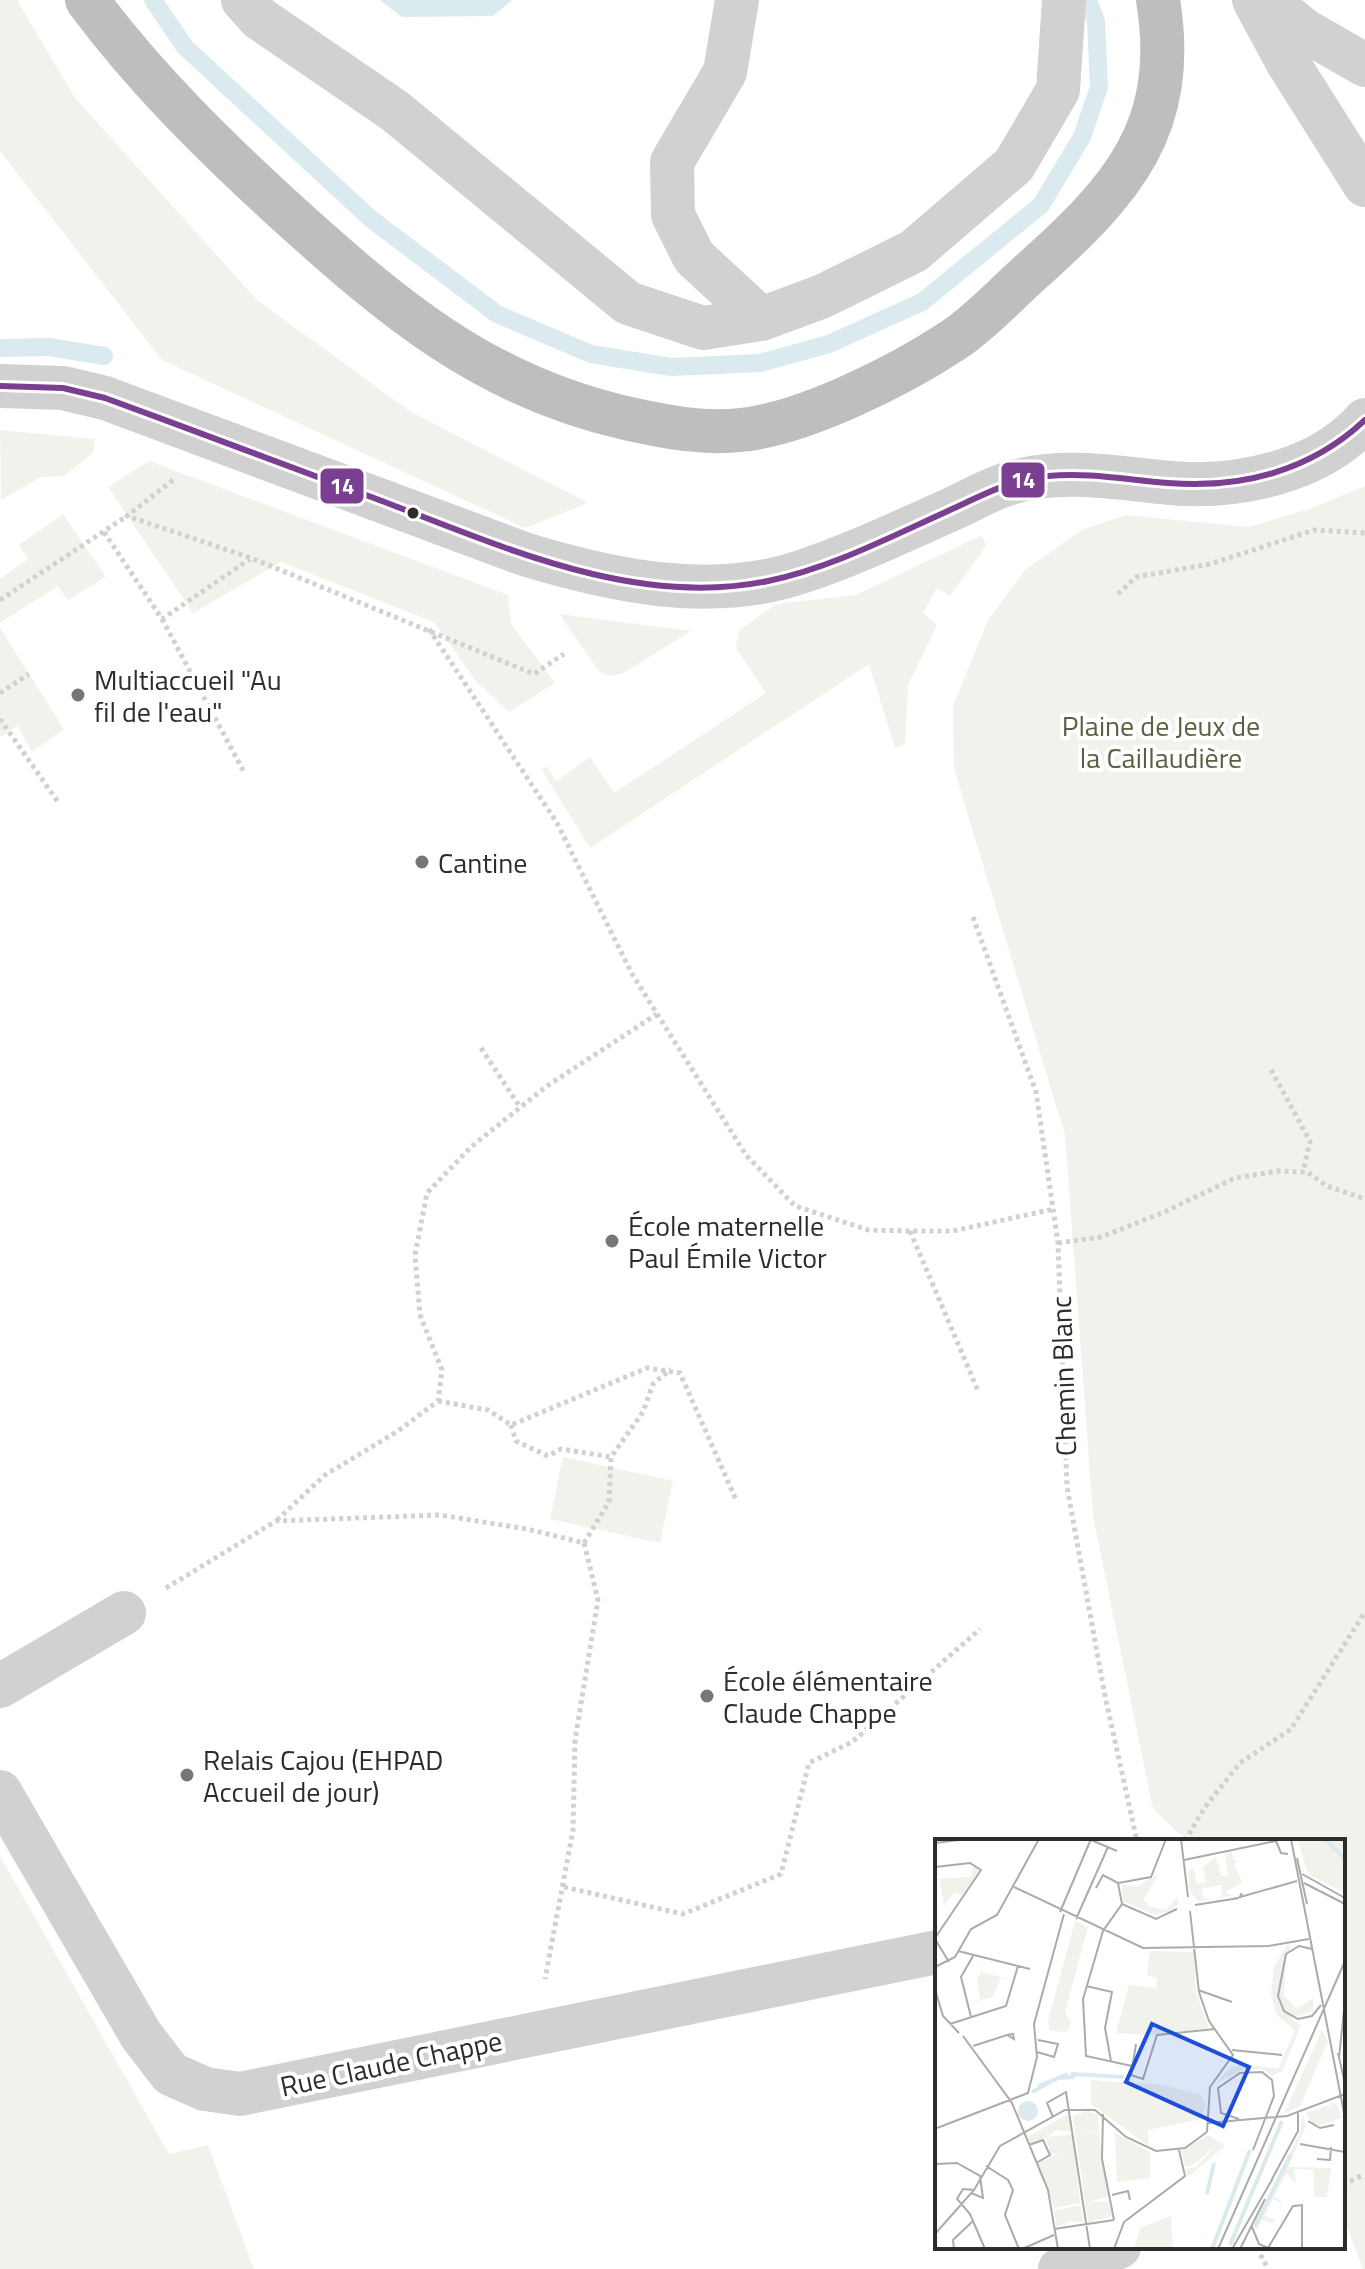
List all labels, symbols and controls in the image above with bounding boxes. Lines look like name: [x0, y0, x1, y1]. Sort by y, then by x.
line badge: 14: [1000, 461, 1046, 499]
text: 14: [1011, 463, 1035, 497]
line badge: 14: [319, 467, 365, 505]
text: 14: [330, 469, 354, 503]
unlabelled marker: [405, 505, 421, 521]
place label: Multiaccueil "Au fil de l'eau": [94, 658, 282, 733]
marker: Multiaccueil "Au fil de l'eau": [69, 686, 87, 704]
park label: Plaine de Jeux de la Caillaudière: [1062, 704, 1260, 779]
place label: Cantine: [438, 841, 527, 884]
marker: Cantine: [413, 853, 431, 871]
place label: École maternelle Paul Émile Victor: [628, 1204, 827, 1279]
marker: École maternelle Paul Émile Victor: [603, 1232, 621, 1250]
street label: Chemin Blanc: [1039, 1295, 1087, 1457]
place label: École élémentaire Claude Chappe: [723, 1659, 933, 1734]
marker: École élémentaire Claude Chappe: [698, 1687, 716, 1705]
place label: Relais Cajou (EHPAD Accueil de jour): [203, 1738, 443, 1813]
marker: Relais Cajou (EHPAD Accueil de jour): [178, 1766, 196, 1784]
inset map: [935, 1839, 1345, 2249]
street label: Rue Claude Chappe: [276, 2018, 506, 2108]

